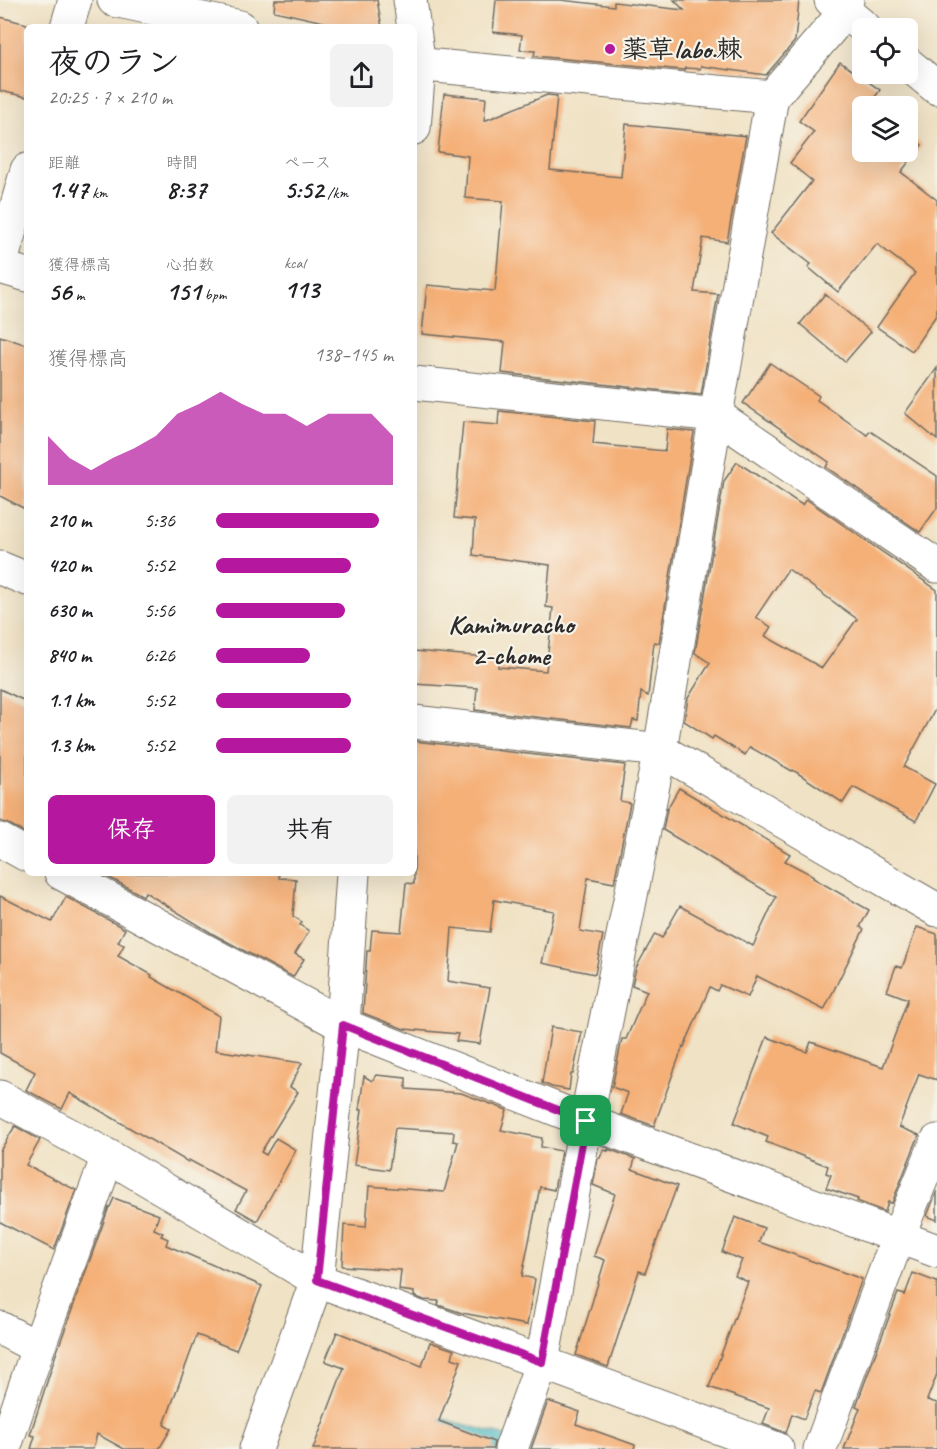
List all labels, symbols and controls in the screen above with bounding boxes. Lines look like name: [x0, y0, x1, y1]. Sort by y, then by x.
map controls: [852, 18, 918, 162]
button: locate: [852, 18, 918, 84]
place label: 薬草labo.棘: [622, 33, 742, 66]
text: 夜のラン: [48, 41, 180, 83]
marker: 薬草labo.棘: [603, 42, 617, 56]
button: share: [330, 44, 393, 107]
text: 20:25 · 7 × 210 m: [48, 85, 172, 110]
button: layers: [852, 96, 918, 162]
text: 距離: [48, 153, 80, 173]
text: 時間: [166, 153, 198, 173]
text: ペース: [284, 153, 331, 173]
text: 1.47: [48, 173, 88, 206]
text: 8:37: [166, 173, 206, 206]
text: 5:52: [284, 173, 323, 206]
text: km: [88, 183, 108, 203]
text: /km: [323, 183, 348, 203]
text: kcal: [284, 253, 305, 273]
text: 獲得標高: [48, 255, 112, 275]
text: 心拍数: [166, 255, 214, 275]
text: 113: [284, 273, 319, 306]
text: 56: [48, 275, 72, 308]
text: 151: [166, 275, 201, 308]
text: m: [72, 285, 84, 305]
text: bpm: [201, 285, 227, 305]
text: 138–145 m: [314, 342, 393, 367]
text: 獲得標高: [48, 346, 128, 371]
text: 210 m: [48, 508, 91, 533]
text: 5:36: [144, 508, 175, 533]
text: 420 m: [48, 553, 91, 578]
text: 5:52: [144, 553, 175, 578]
text: 630 m: [48, 598, 92, 623]
text: 5:56: [144, 598, 175, 623]
district label: Kamimuracho 2-chome: [448, 607, 576, 672]
text: 840 m: [48, 643, 91, 668]
text: 6:26: [144, 643, 175, 668]
text: 1.1 km: [48, 688, 95, 713]
text: 5:52: [144, 688, 175, 713]
text: 1.3 km: [48, 733, 95, 758]
text: 5:52: [144, 733, 175, 758]
button: 保存: [48, 795, 215, 864]
button: 共有: [227, 795, 393, 864]
pin: [560, 1095, 611, 1146]
icon: arrive: [569, 1104, 602, 1137]

